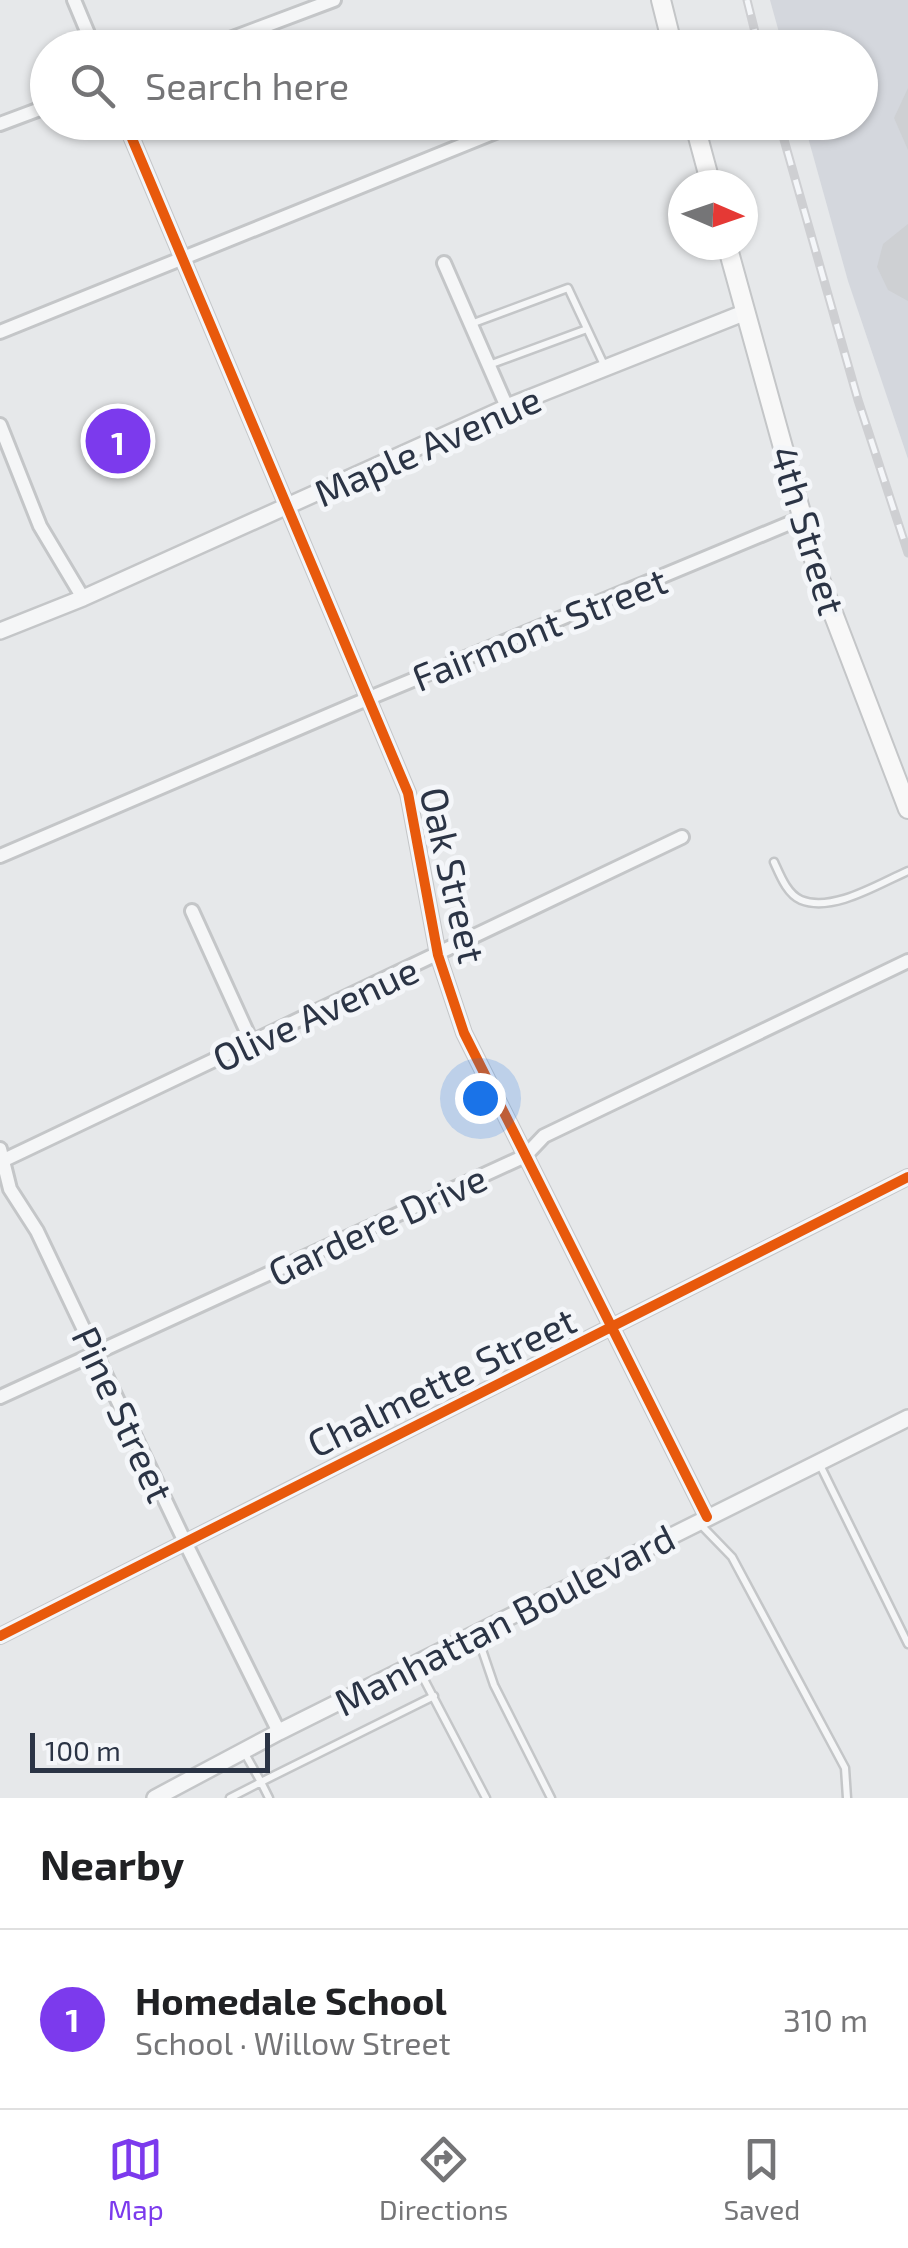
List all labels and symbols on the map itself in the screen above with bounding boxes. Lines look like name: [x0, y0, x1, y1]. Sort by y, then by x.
north arrow: [668, 170, 758, 260]
street label: Maple Avenue: [307, 375, 547, 515]
pin: 1: [86, 404, 150, 478]
street label: 4th Street: [762, 440, 856, 620]
street label: Fairmont Street: [405, 556, 673, 700]
street label: Oak Street: [411, 782, 497, 968]
street label: Olive Avenue: [205, 945, 425, 1081]
your location: [455, 1073, 506, 1124]
street label: Gardere Drive: [261, 1153, 493, 1295]
street label: Chalmette Street: [299, 1296, 583, 1466]
street label: Pine Street: [63, 1319, 185, 1509]
street label: Manhattan Boulevard: [326, 1513, 682, 1725]
scale bar: [30, 1728, 270, 1772]

